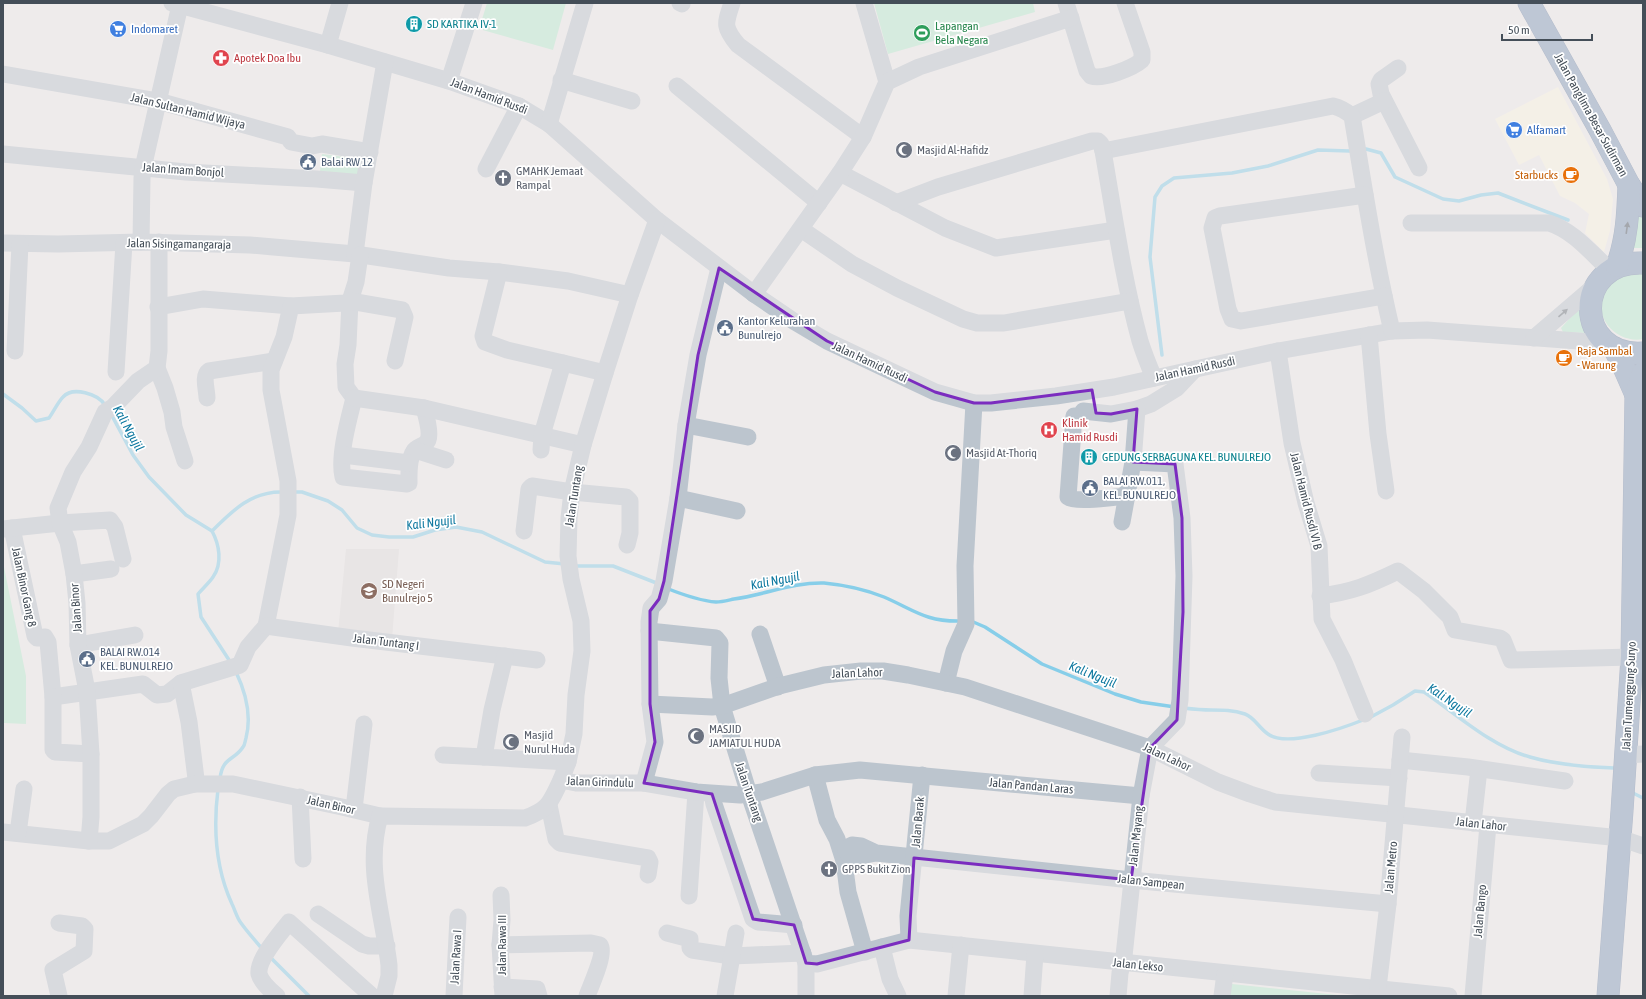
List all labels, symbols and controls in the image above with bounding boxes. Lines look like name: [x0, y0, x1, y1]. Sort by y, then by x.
building icon: SD KARTIKA IV-1: [404, 14, 424, 34]
scale bar: [1502, 16, 1592, 42]
place label: SD KARTIKA IV-1: [427, 17, 497, 31]
supermarket icon: Indomaret: [108, 19, 128, 39]
place label: Lapangan Bela Negara: [935, 19, 988, 47]
place label: Indomaret: [131, 22, 178, 36]
sports icon: Lapangan Bela Negara: [912, 23, 932, 43]
text: 50 m: [1508, 23, 1530, 37]
pharmacy icon: Apotek Doa Ibu: [211, 48, 231, 68]
place label: Apotek Doa Ibu: [234, 51, 301, 65]
street label: Jalan Panglima Besar Sudirman: [1551, 51, 1631, 179]
street label: Jalan Hamid Rusdi: [448, 75, 530, 117]
street label: Jalan Sultan Hamid Wijaya: [129, 90, 247, 132]
supermarket icon: Alfamart: [1504, 120, 1524, 140]
place label: Alfamart: [1527, 123, 1567, 137]
mosque icon: Masjid Al-Hafidz: [894, 140, 914, 160]
place label: Masjid Al-Hafidz: [917, 143, 989, 157]
public building icon: Balai RW 12: [298, 152, 318, 172]
place label: Balai RW 12: [321, 155, 373, 169]
street label: Jalan Imam Bonjol: [142, 160, 225, 180]
place label: GMAHK Jemaat Rampal: [516, 164, 584, 192]
cafe icon: Starbucks: [1561, 165, 1581, 185]
church icon: GMAHK Jemaat Rampal: [493, 168, 513, 188]
place label: Starbucks: [1515, 168, 1558, 182]
one-way arrow: [1624, 222, 1630, 234]
street label: Jalan Sisingamangaraja: [127, 236, 231, 252]
one-way arrow: [1558, 308, 1568, 318]
place label: Kantor Kelurahan Bunulrejo: [738, 314, 815, 342]
public building icon: Kantor Kelurahan Bunulrejo: [715, 318, 735, 338]
street label: Jalan Hamid Rusdi: [830, 338, 910, 386]
place label: Raja Sambal - Warung: [1577, 344, 1633, 372]
cafe icon: Raja Sambal - Warung: [1554, 348, 1574, 368]
street label: Jalan Hamid Rusdi: [1154, 354, 1236, 384]
water label: Kali Ngujil: [110, 403, 147, 454]
place label: Klinik Hamid Rusdi: [1062, 416, 1118, 444]
hospital icon: Klinik Hamid Rusdi: [1039, 420, 1059, 440]
mosque icon: Masjid At-Thoriq: [943, 443, 963, 463]
place label: Masjid At-Thoriq: [966, 446, 1037, 460]
building icon: GEDUNG SERBAGUNA KEL. BUNULREJO: [1079, 447, 1099, 467]
place label: GEDUNG SERBAGUNA KEL. BUNULREJO: [1102, 450, 1271, 464]
street label: Jalan Hamid Rusdi VI B: [1287, 451, 1325, 551]
street label: Jalan Tuntang: [562, 463, 586, 528]
place label: BALAI RW.011, KEL. BUNULREJO: [1103, 474, 1176, 502]
public building icon: BALAI RW.011, KEL. BUNULREJO: [1080, 478, 1100, 498]
water label: Kali Ngujil: [405, 512, 457, 533]
street label: Jalan Binor Gang 8: [9, 546, 39, 628]
water label: Kali Ngujil: [749, 568, 801, 593]
place label: SD Negeri Bunulrejo 5: [382, 577, 433, 605]
school or university icon: SD Negeri Bunulrejo 5: [359, 581, 379, 601]
street label: Jalan Binor: [67, 583, 85, 633]
street label: Jalan Tuntang I: [352, 631, 420, 653]
street label: Jalan Tumenggung Suryo: [1619, 641, 1639, 751]
place label: BALAI RW.014 KEL. BUNULREJO: [100, 645, 173, 673]
public building icon: BALAI RW.014 KEL. BUNULREJO: [77, 649, 97, 669]
water label: Kali Ngujil: [1067, 658, 1119, 691]
street label: Jalan Lahor: [831, 665, 883, 681]
water label: Kali Ngujil: [1425, 680, 1475, 721]
place label: MASJID JAMIATUL HUDA: [709, 722, 781, 750]
mosque icon: MASJID JAMIATUL HUDA: [686, 726, 706, 746]
place label: Masjid Nurul Huda: [524, 728, 575, 756]
mosque icon: Masjid Nurul Huda: [501, 732, 521, 752]
street label: Jalan Lahor: [1141, 740, 1193, 774]
street label: Jalan Tuntang: [732, 760, 766, 824]
street label: Jalan Girindulu: [566, 774, 634, 790]
street label: Jalan Pandan Laras: [988, 775, 1074, 797]
street label: Jalan Binor: [306, 793, 357, 817]
street label: Jalan Barak: [909, 795, 927, 848]
street label: Jalan Mayang: [1126, 804, 1146, 867]
street label: Jalan Lahor: [1455, 814, 1507, 834]
street label: Jalan Metro: [1382, 840, 1400, 893]
church icon: GPPS Bukit Zion: [819, 859, 839, 879]
place label: GPPS Bukit Zion: [842, 862, 911, 876]
street label: Jalan Sampean: [1117, 872, 1185, 892]
street label: Jalan Bango: [1471, 883, 1489, 938]
street label: Jalan Rawa III: [495, 915, 509, 975]
street label: Jalan Rawa I: [448, 929, 464, 985]
street label: Jalan Lekso: [1112, 955, 1164, 975]

